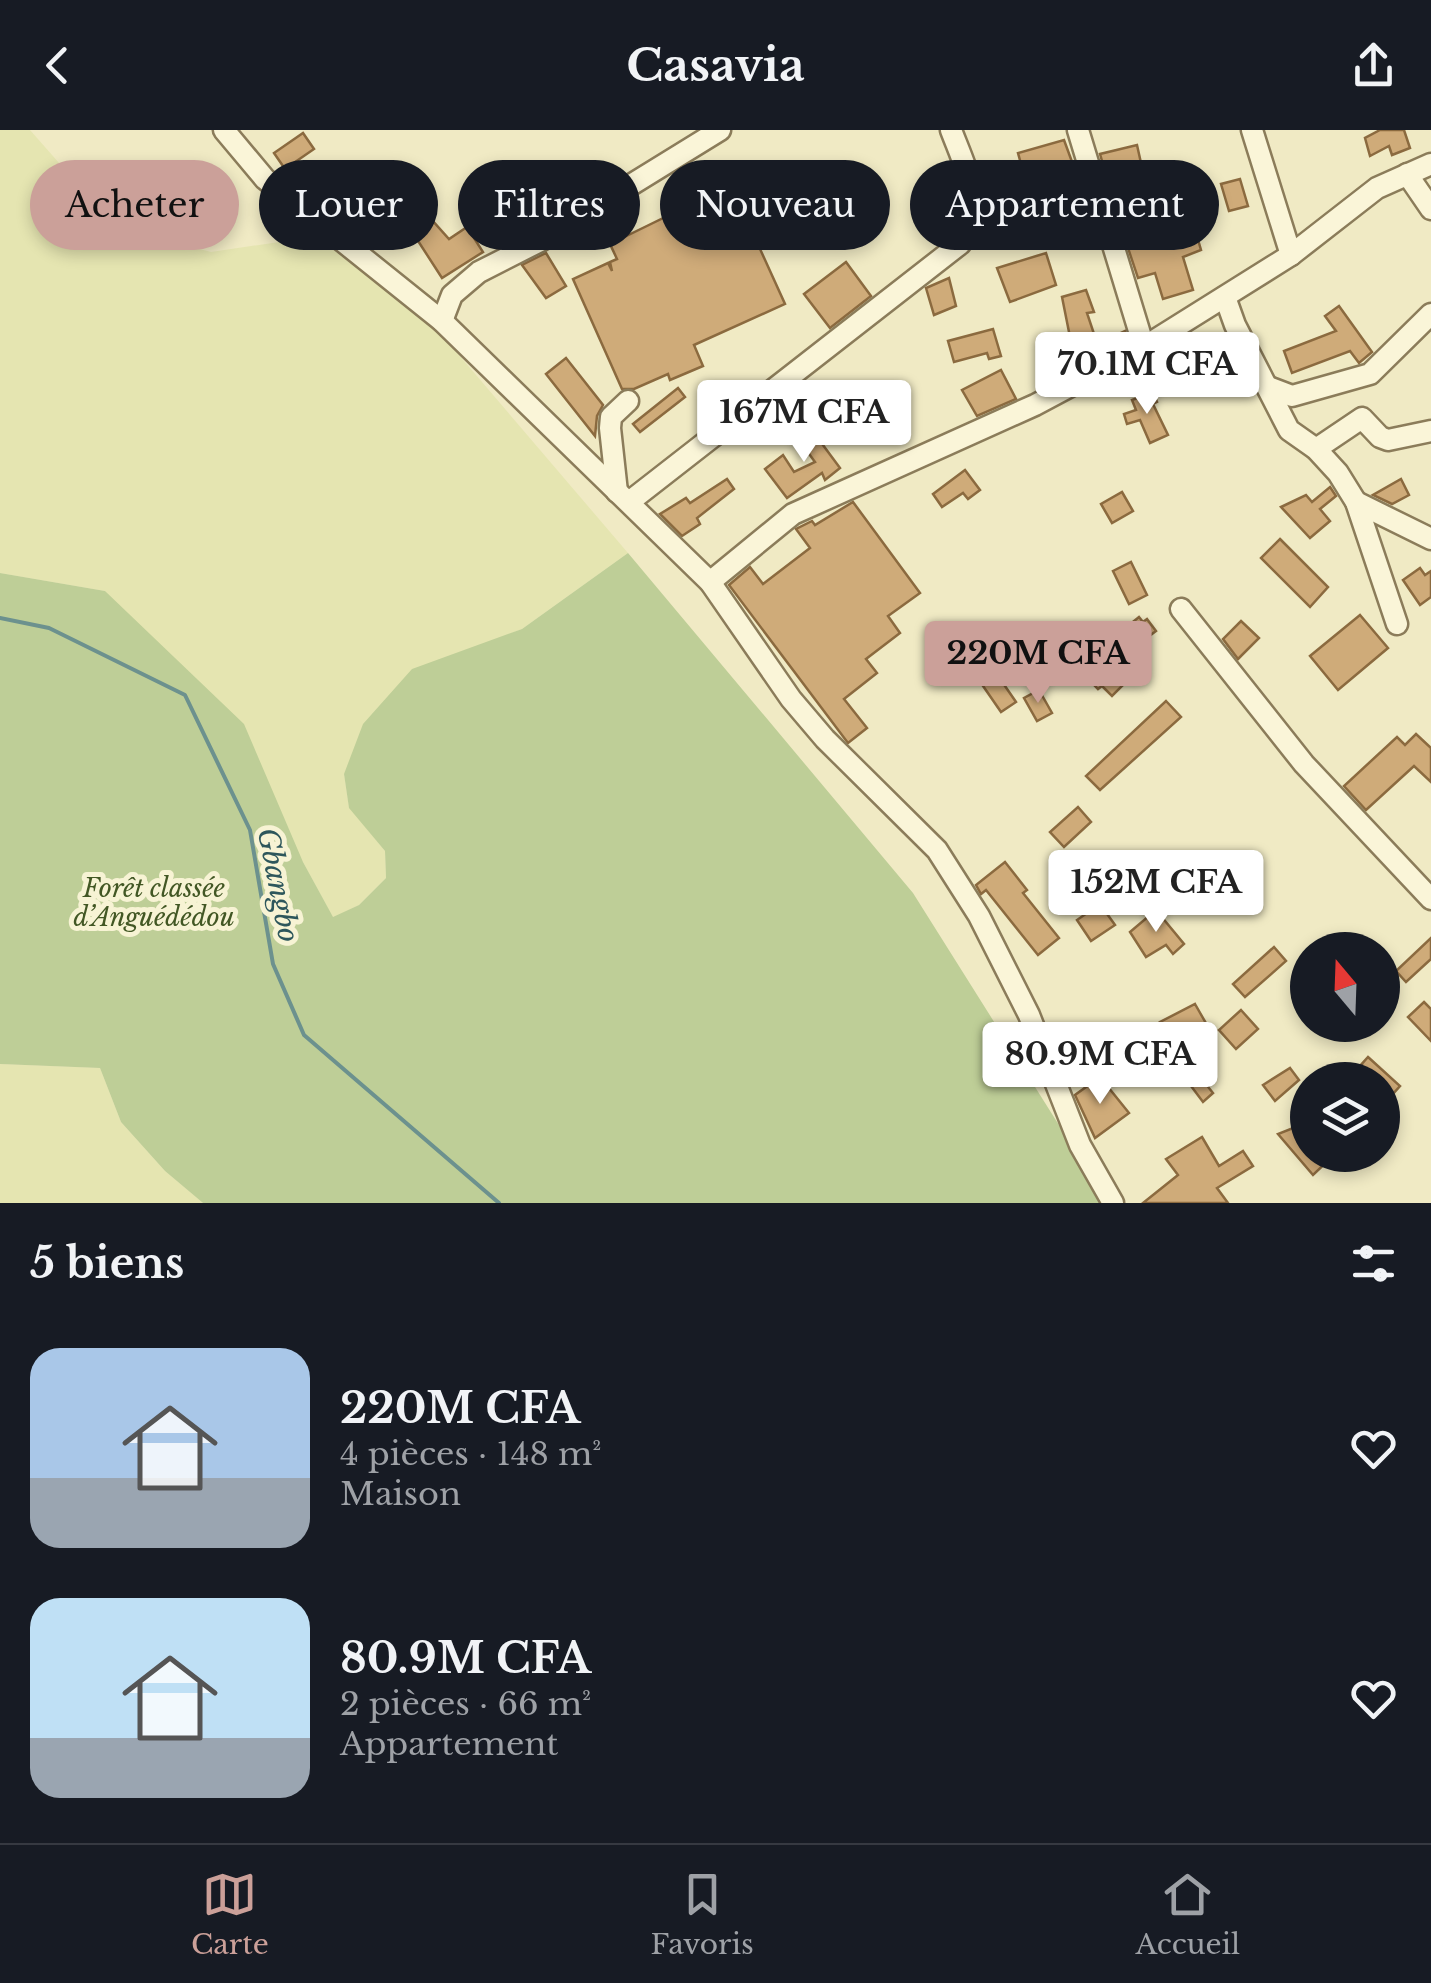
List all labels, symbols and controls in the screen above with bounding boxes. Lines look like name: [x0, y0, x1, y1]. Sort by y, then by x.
text: Casavia: [626, 37, 805, 93]
icon: back: [30, 38, 85, 93]
icon: share: [1346, 38, 1401, 93]
chip: Acheter: [30, 160, 239, 250]
chip: Louer: [259, 160, 438, 250]
chip: Filtres: [458, 160, 640, 250]
chip: Nouveau: [660, 160, 890, 250]
chip: Appartement: [910, 160, 1219, 250]
pin: 70.1M CFA: [1033, 332, 1261, 417]
text: 70.1M CFA: [1057, 344, 1237, 384]
pin: 167M CFA: [701, 380, 907, 465]
text: 167M CFA: [719, 392, 889, 432]
pin: 220M CFA: [935, 621, 1141, 706]
text: 220M CFA: [947, 633, 1129, 673]
water label: Gbangbo: [250, 825, 306, 945]
pin: 152M CFA: [1053, 850, 1259, 935]
text: 152M CFA: [1070, 862, 1242, 902]
park label: Forêt classée d’Anguédédou: [73, 873, 235, 933]
north arrow: [1290, 932, 1400, 1042]
map controls: [1290, 932, 1400, 1172]
pin: 80.9M CFA: [986, 1022, 1214, 1107]
text: 80.9M CFA: [1004, 1034, 1196, 1074]
button: layers: [1290, 1062, 1400, 1172]
icon: filters: [1346, 1236, 1401, 1291]
text: 5 biens: [30, 1237, 184, 1289]
text: 220M CFA: [340, 1382, 580, 1434]
icon: home: [110, 1388, 230, 1508]
icon: heart: [1346, 1421, 1401, 1476]
text: 4 pièces · 148 m²: [340, 1434, 601, 1474]
text: Maison: [340, 1474, 461, 1514]
text: 80.9M CFA: [340, 1632, 591, 1684]
icon: home: [110, 1638, 230, 1758]
icon: heart: [1346, 1671, 1401, 1726]
text: 2 pièces · 66 m²: [340, 1684, 591, 1724]
text: Appartement: [340, 1724, 558, 1764]
tab: Carte: [191, 1867, 269, 1962]
tab: Favoris: [651, 1867, 754, 1962]
tab: Accueil: [1135, 1867, 1240, 1962]

